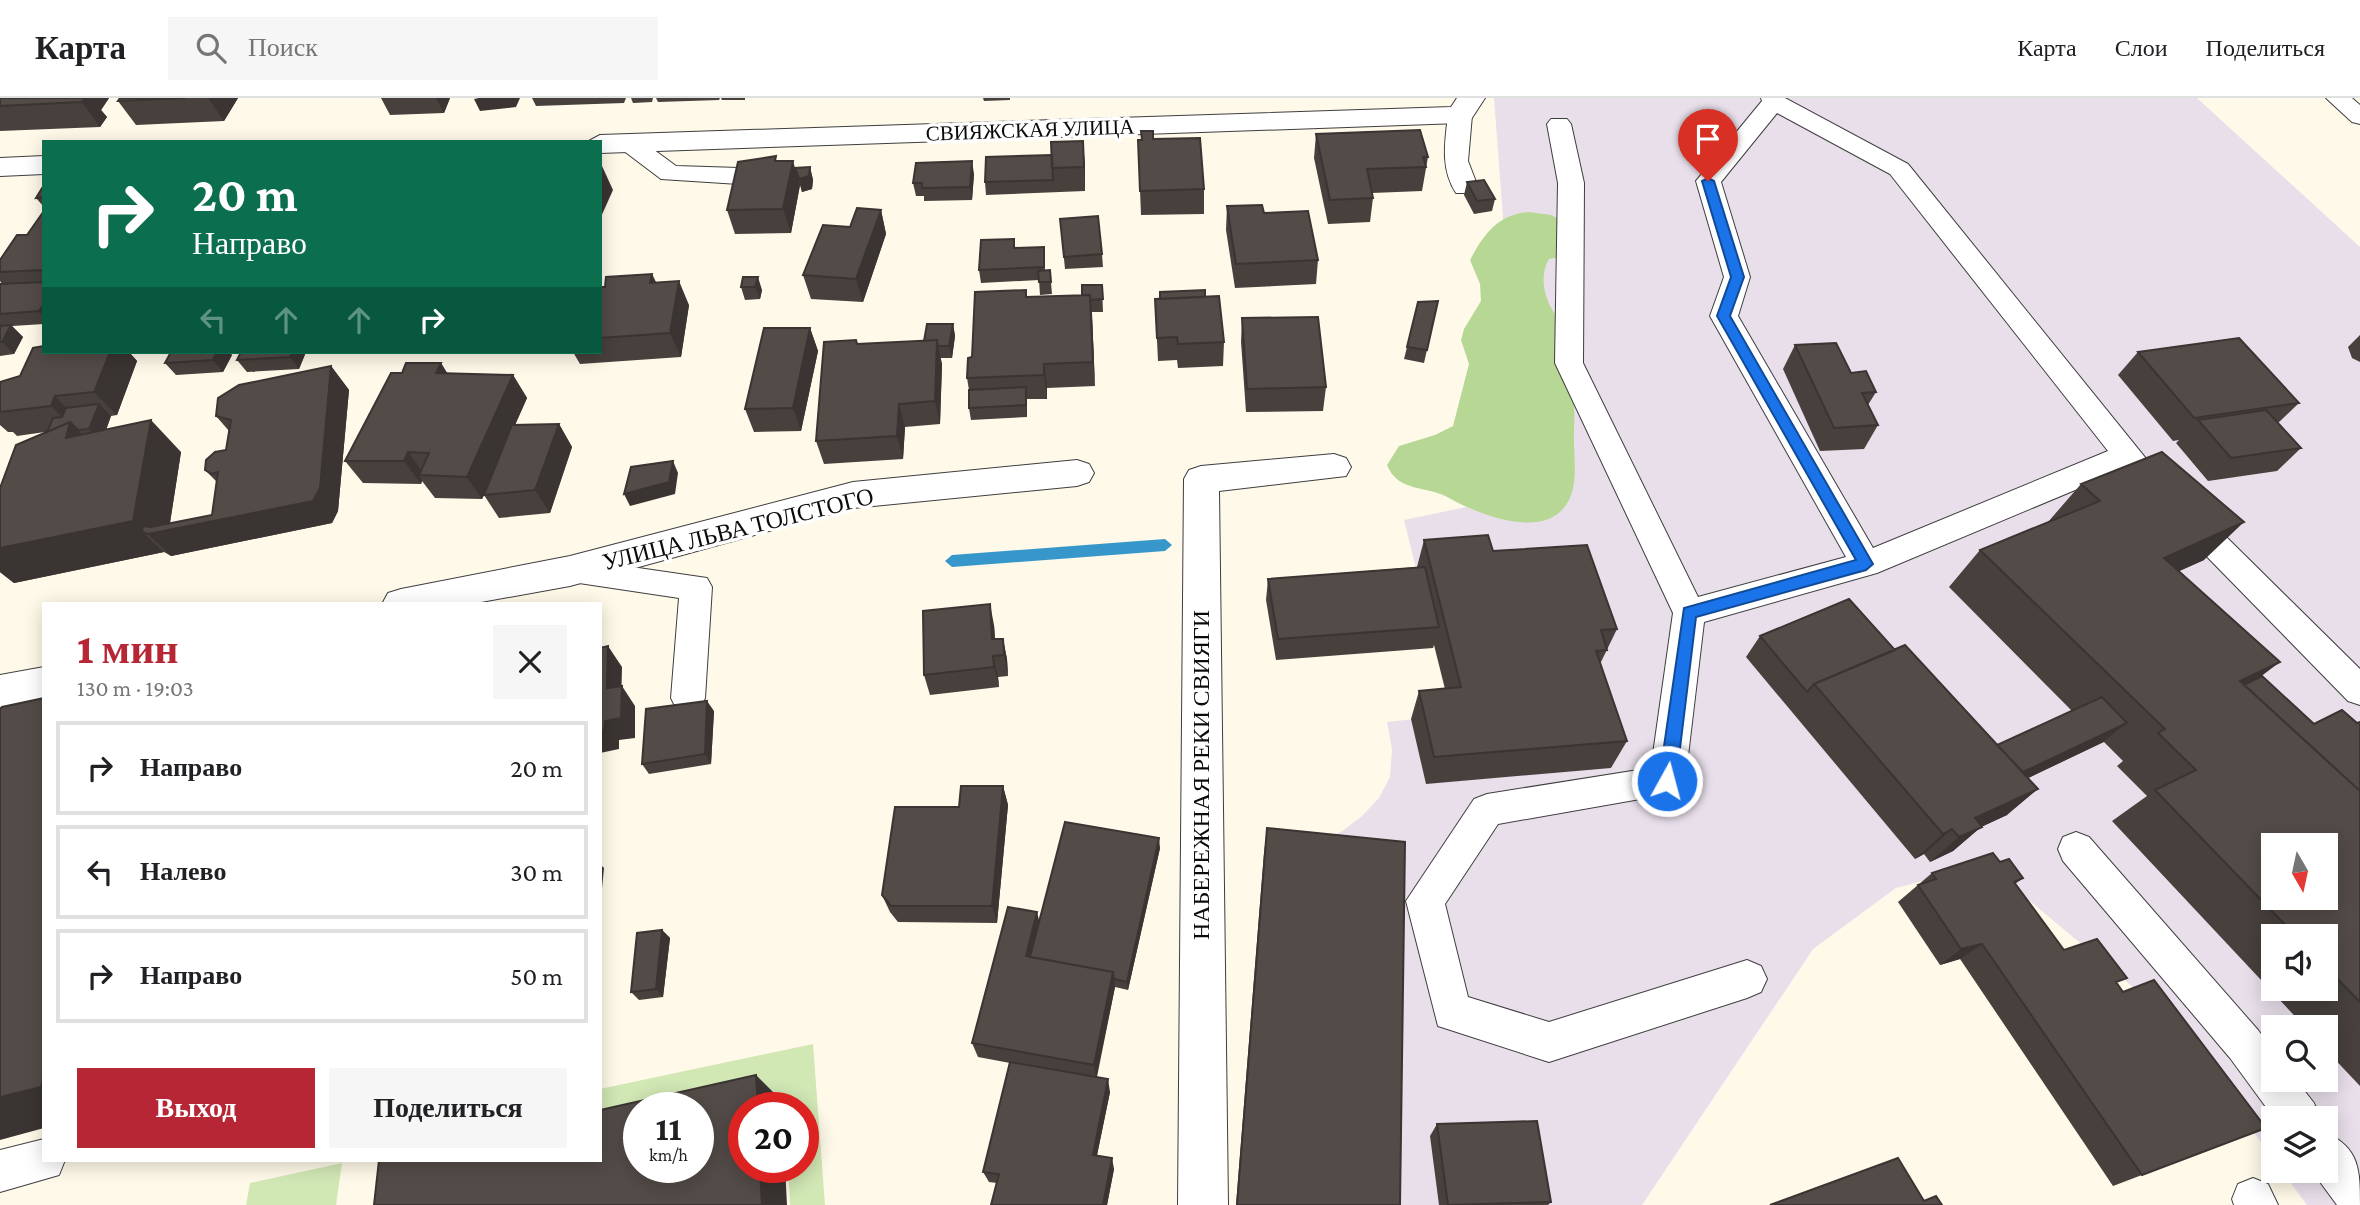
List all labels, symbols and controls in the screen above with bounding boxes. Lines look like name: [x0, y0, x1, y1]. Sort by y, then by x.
search box: [168, 17, 658, 80]
text: Карта: [35, 29, 126, 66]
icon: search: [192, 29, 230, 67]
text: Поиск: [248, 33, 318, 62]
text: Карта: [2017, 34, 2077, 61]
text: Слои: [2115, 34, 2168, 61]
text: Поделиться: [2206, 34, 2325, 61]
pin: [1678, 109, 1738, 181]
street label: СВИЯЖСКАЯ УЛИЦА: [925, 114, 1136, 146]
icon: arrive: [1689, 120, 1727, 158]
text: 20 m: [192, 167, 298, 222]
icon: right: [77, 168, 168, 259]
text: Направо: [192, 225, 307, 261]
icon: left: [194, 301, 232, 339]
icon: ahead: [267, 301, 305, 339]
icon: ahead: [340, 301, 378, 339]
icon: right: [413, 301, 451, 339]
street label: УЛИЦА ЛЬВА ТОЛСТОГО: [599, 482, 876, 575]
street label: НАБЕРЕЖНАЯ РЕКИ СВИЯГИ: [1187, 610, 1214, 940]
text: 1 мин: [77, 625, 179, 672]
button: close: [493, 625, 567, 699]
text: 130 m · 19:03: [77, 675, 194, 701]
position arrow: [1630, 744, 1704, 818]
icon: right: [81, 749, 119, 787]
text: Направо: [140, 753, 242, 782]
text: 20 m: [510, 754, 563, 783]
north arrow: [2261, 833, 2338, 910]
map controls: [2261, 833, 2338, 1183]
icon: left: [81, 853, 119, 891]
text: Налево: [140, 857, 226, 886]
text: 30 m: [510, 858, 563, 887]
button: sound: [2261, 924, 2338, 1001]
icon: right: [81, 957, 119, 995]
text: Направо: [140, 961, 242, 990]
text: 50 m: [510, 962, 563, 991]
button: search: [2261, 1015, 2338, 1092]
button: Выход: [77, 1068, 315, 1148]
button: Поделиться: [329, 1068, 567, 1148]
speed limit sign: 20: [728, 1092, 819, 1183]
button: layers: [2261, 1106, 2338, 1183]
text: 11: [655, 1109, 682, 1148]
text: km/h: [649, 1145, 688, 1165]

